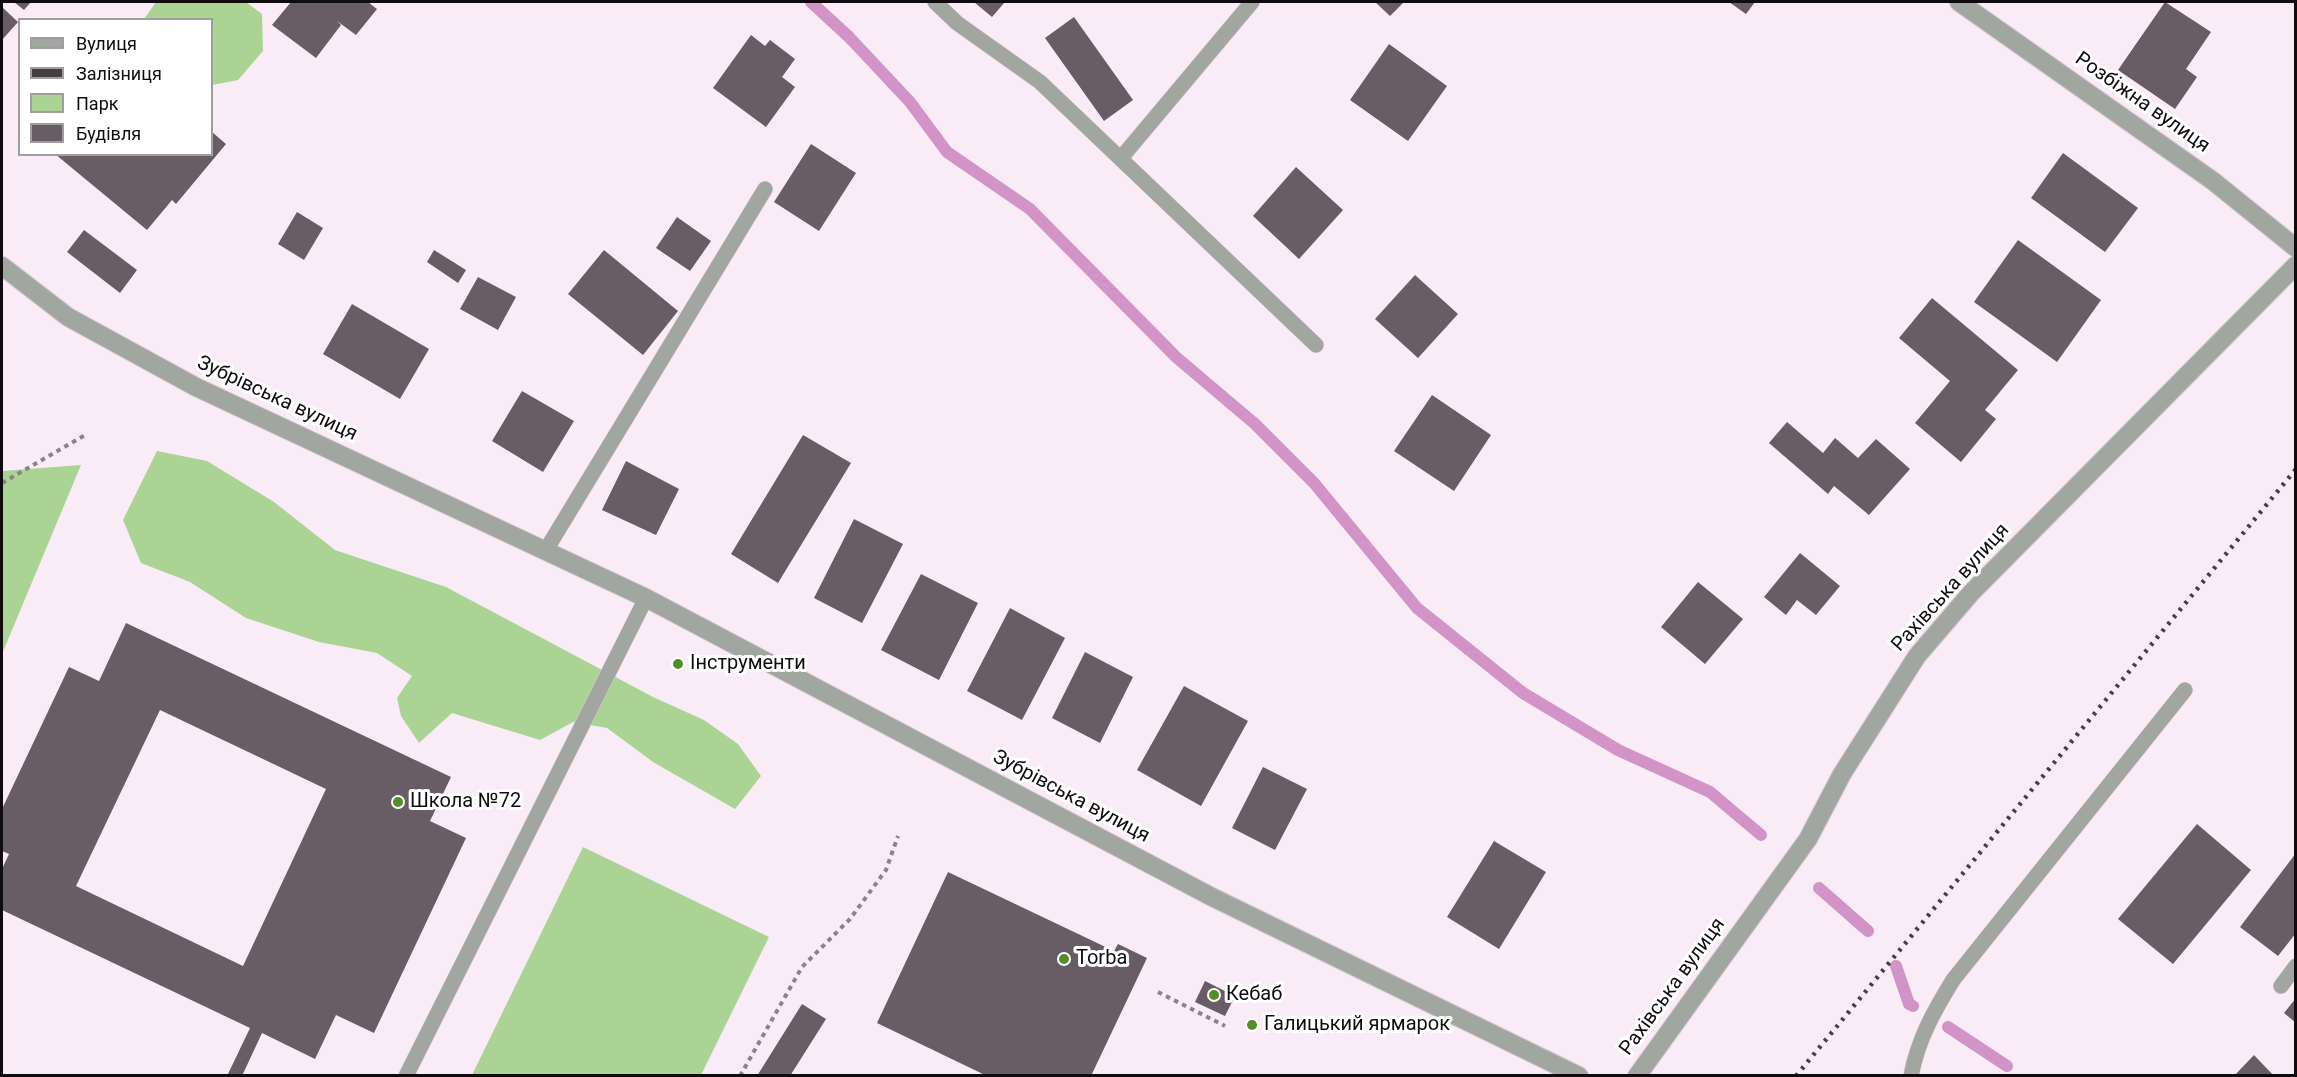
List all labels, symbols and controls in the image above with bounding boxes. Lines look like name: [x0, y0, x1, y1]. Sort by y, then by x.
legend: [18, 18, 213, 156]
text: Вулиця: [76, 33, 137, 54]
street label: Розбіжна вулиця: [2070, 48, 2214, 158]
text: Залізниця: [76, 63, 162, 84]
text: Парк: [76, 93, 118, 114]
text: Будівля: [76, 123, 141, 144]
street label: Зубрівська вулиця: [193, 351, 361, 447]
street label: Рахівська вулиця: [1887, 519, 2015, 657]
place label: Інструменти: [690, 652, 806, 676]
marker: Інструменти: [671, 657, 685, 671]
street label: Зубрівська вулиця: [988, 746, 1154, 848]
place label: Школа №72: [410, 790, 521, 814]
marker: Школа №72: [391, 795, 405, 809]
street label: Рахівська вулиця: [1615, 914, 1731, 1060]
place label: Torba: [1076, 947, 1127, 971]
marker: Torba: [1057, 952, 1071, 966]
place label: Кебаб: [1226, 983, 1282, 1007]
marker: Кебаб: [1207, 988, 1221, 1002]
place label: Галицький ярмарок: [1264, 1013, 1450, 1037]
marker: Галицький ярмарок: [1245, 1018, 1259, 1032]

